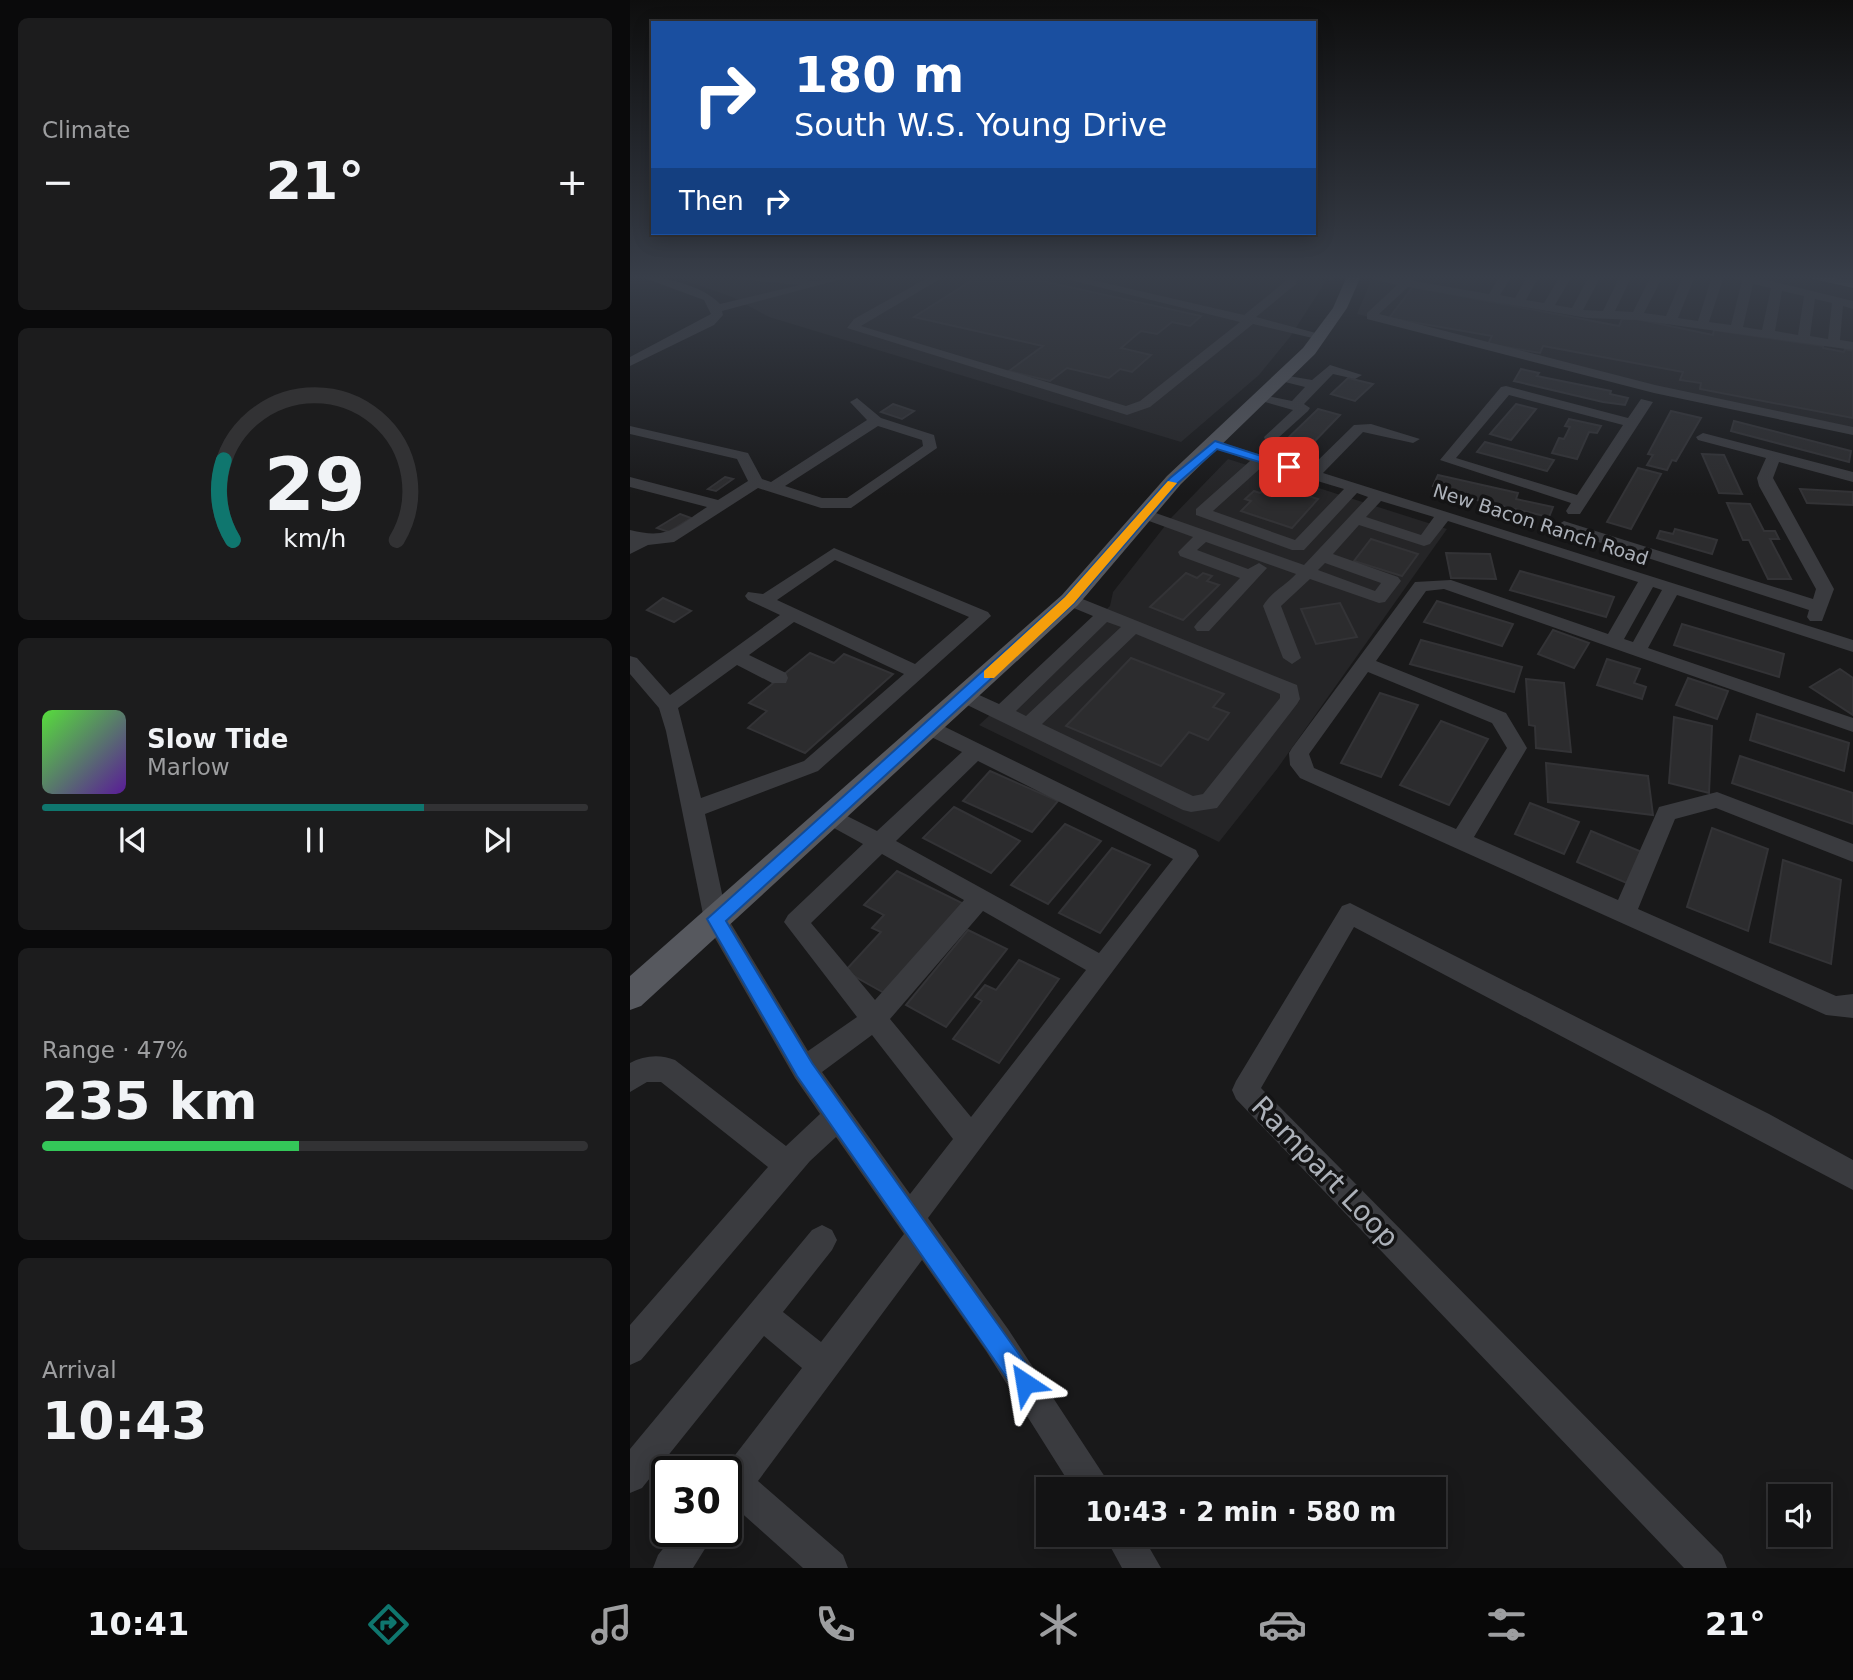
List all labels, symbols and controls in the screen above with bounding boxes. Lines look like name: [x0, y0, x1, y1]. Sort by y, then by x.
text: 180 m: [794, 47, 964, 104]
icon: right: [679, 49, 770, 140]
text: South W.S. Young Drive: [794, 106, 1167, 144]
text: Climate: [42, 117, 131, 143]
text: 21°: [266, 151, 364, 211]
text: −: [42, 160, 74, 204]
text: +: [556, 160, 588, 204]
icon: right: [758, 182, 796, 220]
text: Then: [679, 186, 744, 216]
pin: [1259, 437, 1319, 497]
text: 29: [264, 442, 366, 527]
icon: arrive: [1270, 448, 1308, 486]
street label: New Bacon Ranch Road: [1431, 479, 1651, 569]
text: km/h: [283, 524, 347, 553]
text: Slow Tide: [147, 724, 288, 754]
text: Marlow: [147, 754, 230, 780]
icon: previous: [114, 821, 152, 859]
icon: pause: [296, 821, 334, 859]
icon: next: [478, 821, 516, 859]
text: Range · 47%: [42, 1037, 188, 1063]
text: 235 km: [42, 1071, 257, 1131]
street label: Rampart Loop: [1245, 1090, 1405, 1254]
position arrow: [988, 1346, 1062, 1420]
text: Arrival: [42, 1357, 117, 1383]
text: 10:43: [42, 1391, 208, 1451]
speed limit sign: 30: [651, 1456, 742, 1547]
map controls: [1768, 1484, 1831, 1547]
button: sound: [1768, 1484, 1831, 1547]
text: 10:43 · 2 min · 580 m: [1086, 1497, 1396, 1527]
icon: directions: [364, 1600, 413, 1649]
icon: music: [587, 1600, 636, 1649]
icon: phone: [811, 1600, 860, 1649]
icon: climate: [1034, 1600, 1083, 1649]
icon: car: [1258, 1600, 1307, 1649]
icon: filters: [1482, 1600, 1531, 1649]
text: 10:41: [87, 1605, 189, 1643]
text: 21°: [1705, 1605, 1766, 1643]

